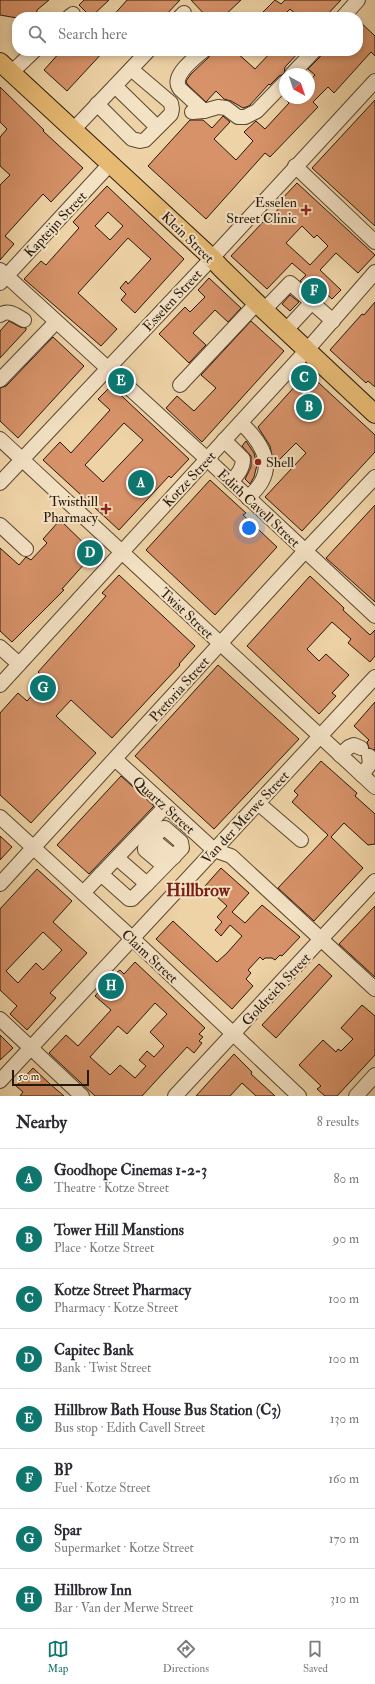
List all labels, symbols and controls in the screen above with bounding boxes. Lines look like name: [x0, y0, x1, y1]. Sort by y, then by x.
search box: [12, 12, 363, 56]
icon: search: [26, 23, 48, 45]
text: Search here: [58, 25, 127, 44]
north arrow: [279, 68, 315, 104]
street label: Kapteijn Street: [21, 188, 91, 261]
place label: Esselen Street Clinic: [226, 194, 297, 227]
marker: Esselen Street Clinic: [300, 204, 312, 216]
street label: Klein Street: [158, 208, 218, 267]
street label: Esselen Street: [139, 265, 206, 335]
pin: F: [301, 276, 327, 306]
pin: C: [291, 363, 317, 393]
pin: E: [108, 366, 134, 396]
pin: B: [296, 392, 322, 422]
street label: Kotze Street: [159, 448, 220, 511]
place label: Shell: [266, 454, 295, 471]
marker: Shell: [253, 457, 263, 467]
street label: Edith Cavell Street: [214, 466, 304, 551]
pin: A: [128, 468, 154, 498]
place label: Twisthill Pharmacy: [43, 493, 99, 527]
marker: Twisthill Pharmacy: [101, 504, 111, 514]
your location: [239, 518, 259, 538]
pin: D: [77, 538, 103, 568]
street label: Twist Street: [156, 584, 217, 643]
street label: Pretoria Street: [146, 653, 213, 725]
pin: G: [30, 673, 56, 703]
street label: Van der Merwe Street: [198, 767, 293, 867]
street label: Quartz Street: [129, 773, 199, 838]
district label: Hillbrow: [166, 879, 231, 902]
street label: Claim Street: [118, 926, 182, 987]
street label: Goldreich Street: [238, 949, 315, 1029]
pin: H: [98, 971, 124, 1001]
scale bar: [12, 1068, 89, 1087]
text: 50 m: [18, 1070, 39, 1083]
text: Nearby: [16, 1112, 67, 1133]
text: 8 results: [317, 1114, 359, 1130]
text: Goodhope Cinemas 1-2-3: [54, 1161, 207, 1180]
text: A: [25, 1171, 33, 1187]
text: 80 m: [333, 1171, 359, 1187]
text: Theatre · Kotze Street: [54, 1180, 169, 1196]
text: Tower Hill Manstions: [54, 1221, 184, 1240]
text: B: [25, 1231, 33, 1247]
text: 90 m: [333, 1231, 359, 1247]
text: Place · Kotze Street: [54, 1240, 154, 1256]
text: Kotze Street Pharmacy: [54, 1281, 191, 1300]
text: C: [24, 1291, 34, 1307]
text: 100 m: [328, 1291, 359, 1307]
text: Pharmacy · Kotze Street: [54, 1300, 178, 1316]
text: Capitec Bank: [54, 1341, 134, 1360]
text: D: [24, 1351, 34, 1367]
text: 100 m: [328, 1351, 359, 1367]
text: Bank · Twist Street: [54, 1360, 151, 1376]
text: Hillbrow Bath House Bus Station (C3): [54, 1401, 281, 1420]
text: E: [24, 1411, 34, 1427]
text: 130 m: [330, 1411, 359, 1427]
text: Bus stop · Edith Cavell Street: [54, 1420, 205, 1436]
text: BP: [54, 1461, 73, 1480]
text: F: [25, 1471, 33, 1487]
text: 160 m: [328, 1471, 359, 1487]
text: Fuel · Kotze Street: [54, 1480, 151, 1496]
text: Spar: [54, 1521, 82, 1540]
text: G: [24, 1531, 34, 1547]
text: 170 m: [329, 1531, 359, 1547]
text: Supermarket · Kotze Street: [54, 1540, 194, 1556]
text: Hillbrow Inn: [54, 1581, 132, 1600]
text: H: [24, 1591, 34, 1607]
text: 310 m: [330, 1591, 359, 1607]
text: Bar · Van der Merwe Street: [54, 1600, 193, 1616]
tab: Map: [47, 1638, 69, 1675]
tab: Directions: [163, 1638, 209, 1675]
tab: Saved: [303, 1638, 328, 1675]

